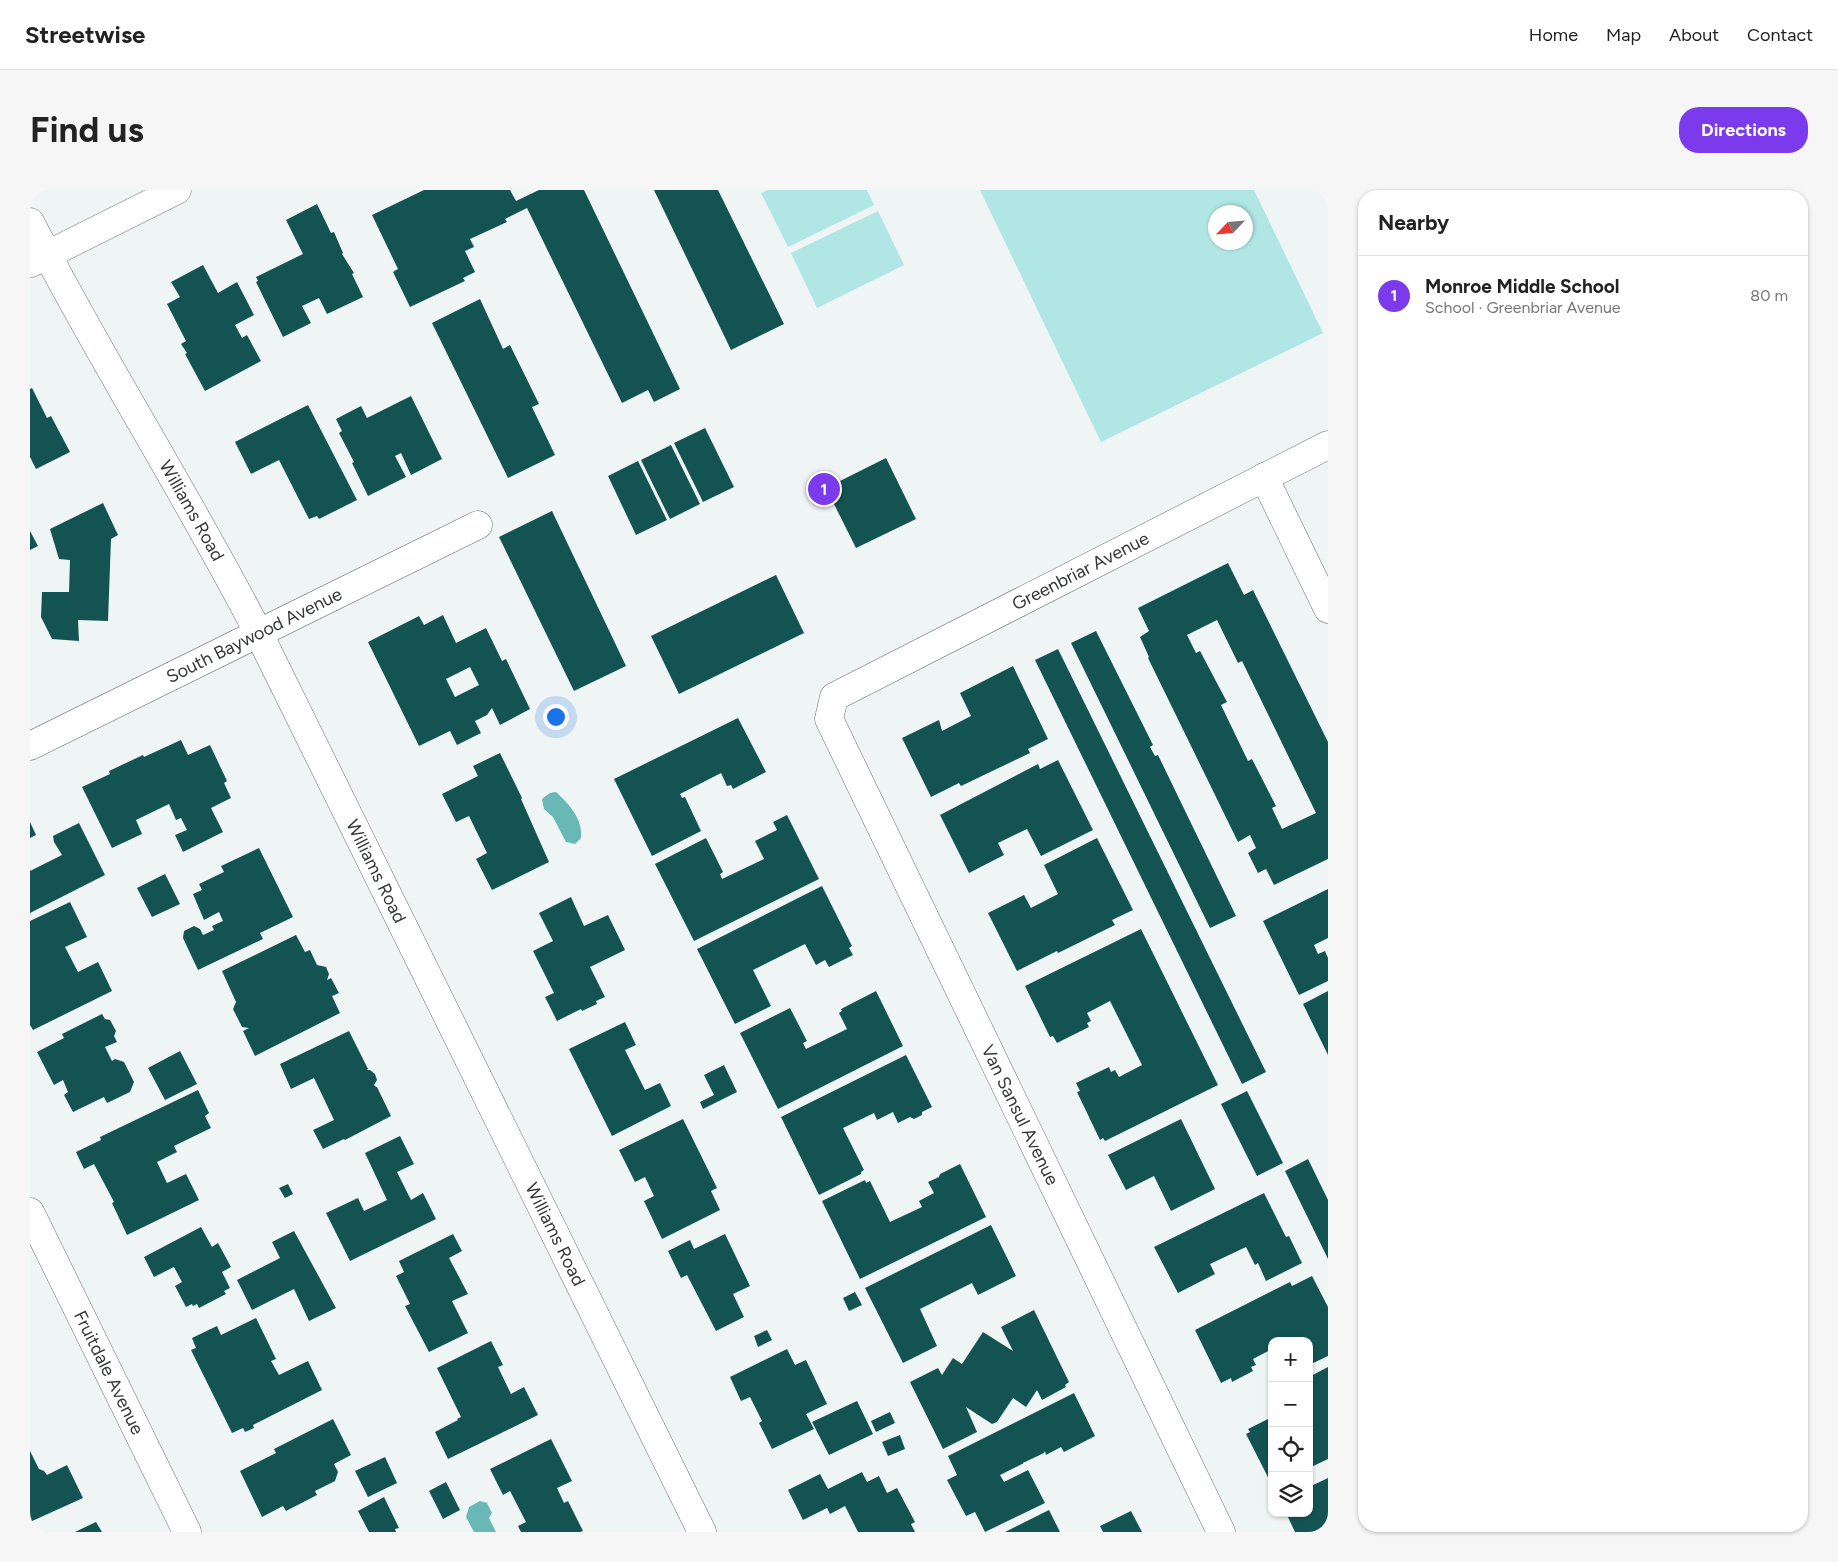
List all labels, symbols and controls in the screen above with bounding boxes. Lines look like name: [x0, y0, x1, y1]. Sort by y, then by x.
text: Streetwise: [25, 20, 145, 49]
text: Home: [1529, 24, 1578, 46]
text: Map: [1606, 24, 1641, 46]
text: About: [1669, 24, 1719, 46]
text: Contact: [1747, 24, 1813, 46]
button: Directions: [1679, 107, 1808, 153]
text: Find us: [30, 109, 144, 151]
north arrow: [1208, 205, 1253, 250]
text: Nearby: [1378, 210, 1449, 235]
text: Monroe Middle School: [1425, 275, 1620, 298]
text: 1: [1391, 286, 1397, 305]
text: 80 m: [1750, 286, 1788, 305]
text: School · Greenbriar Avenue: [1425, 298, 1621, 317]
street label: Williams Road: [154, 456, 229, 565]
pin: 1: [808, 470, 840, 508]
street label: Greenbriar Avenue: [1008, 527, 1153, 615]
street label: South Baywood Avenue: [163, 583, 346, 688]
your location: [543, 704, 569, 730]
street label: Williams Road: [341, 816, 411, 927]
street label: Van Sansul Avenue: [976, 1041, 1064, 1189]
street label: Williams Road: [520, 1179, 590, 1290]
street label: Fruitdale Avenue: [69, 1307, 149, 1439]
map controls: [1268, 1337, 1313, 1517]
button: +: [1268, 1337, 1313, 1382]
button: −: [1268, 1382, 1313, 1427]
button: locate: [1268, 1427, 1313, 1472]
button: layers: [1268, 1472, 1313, 1517]

